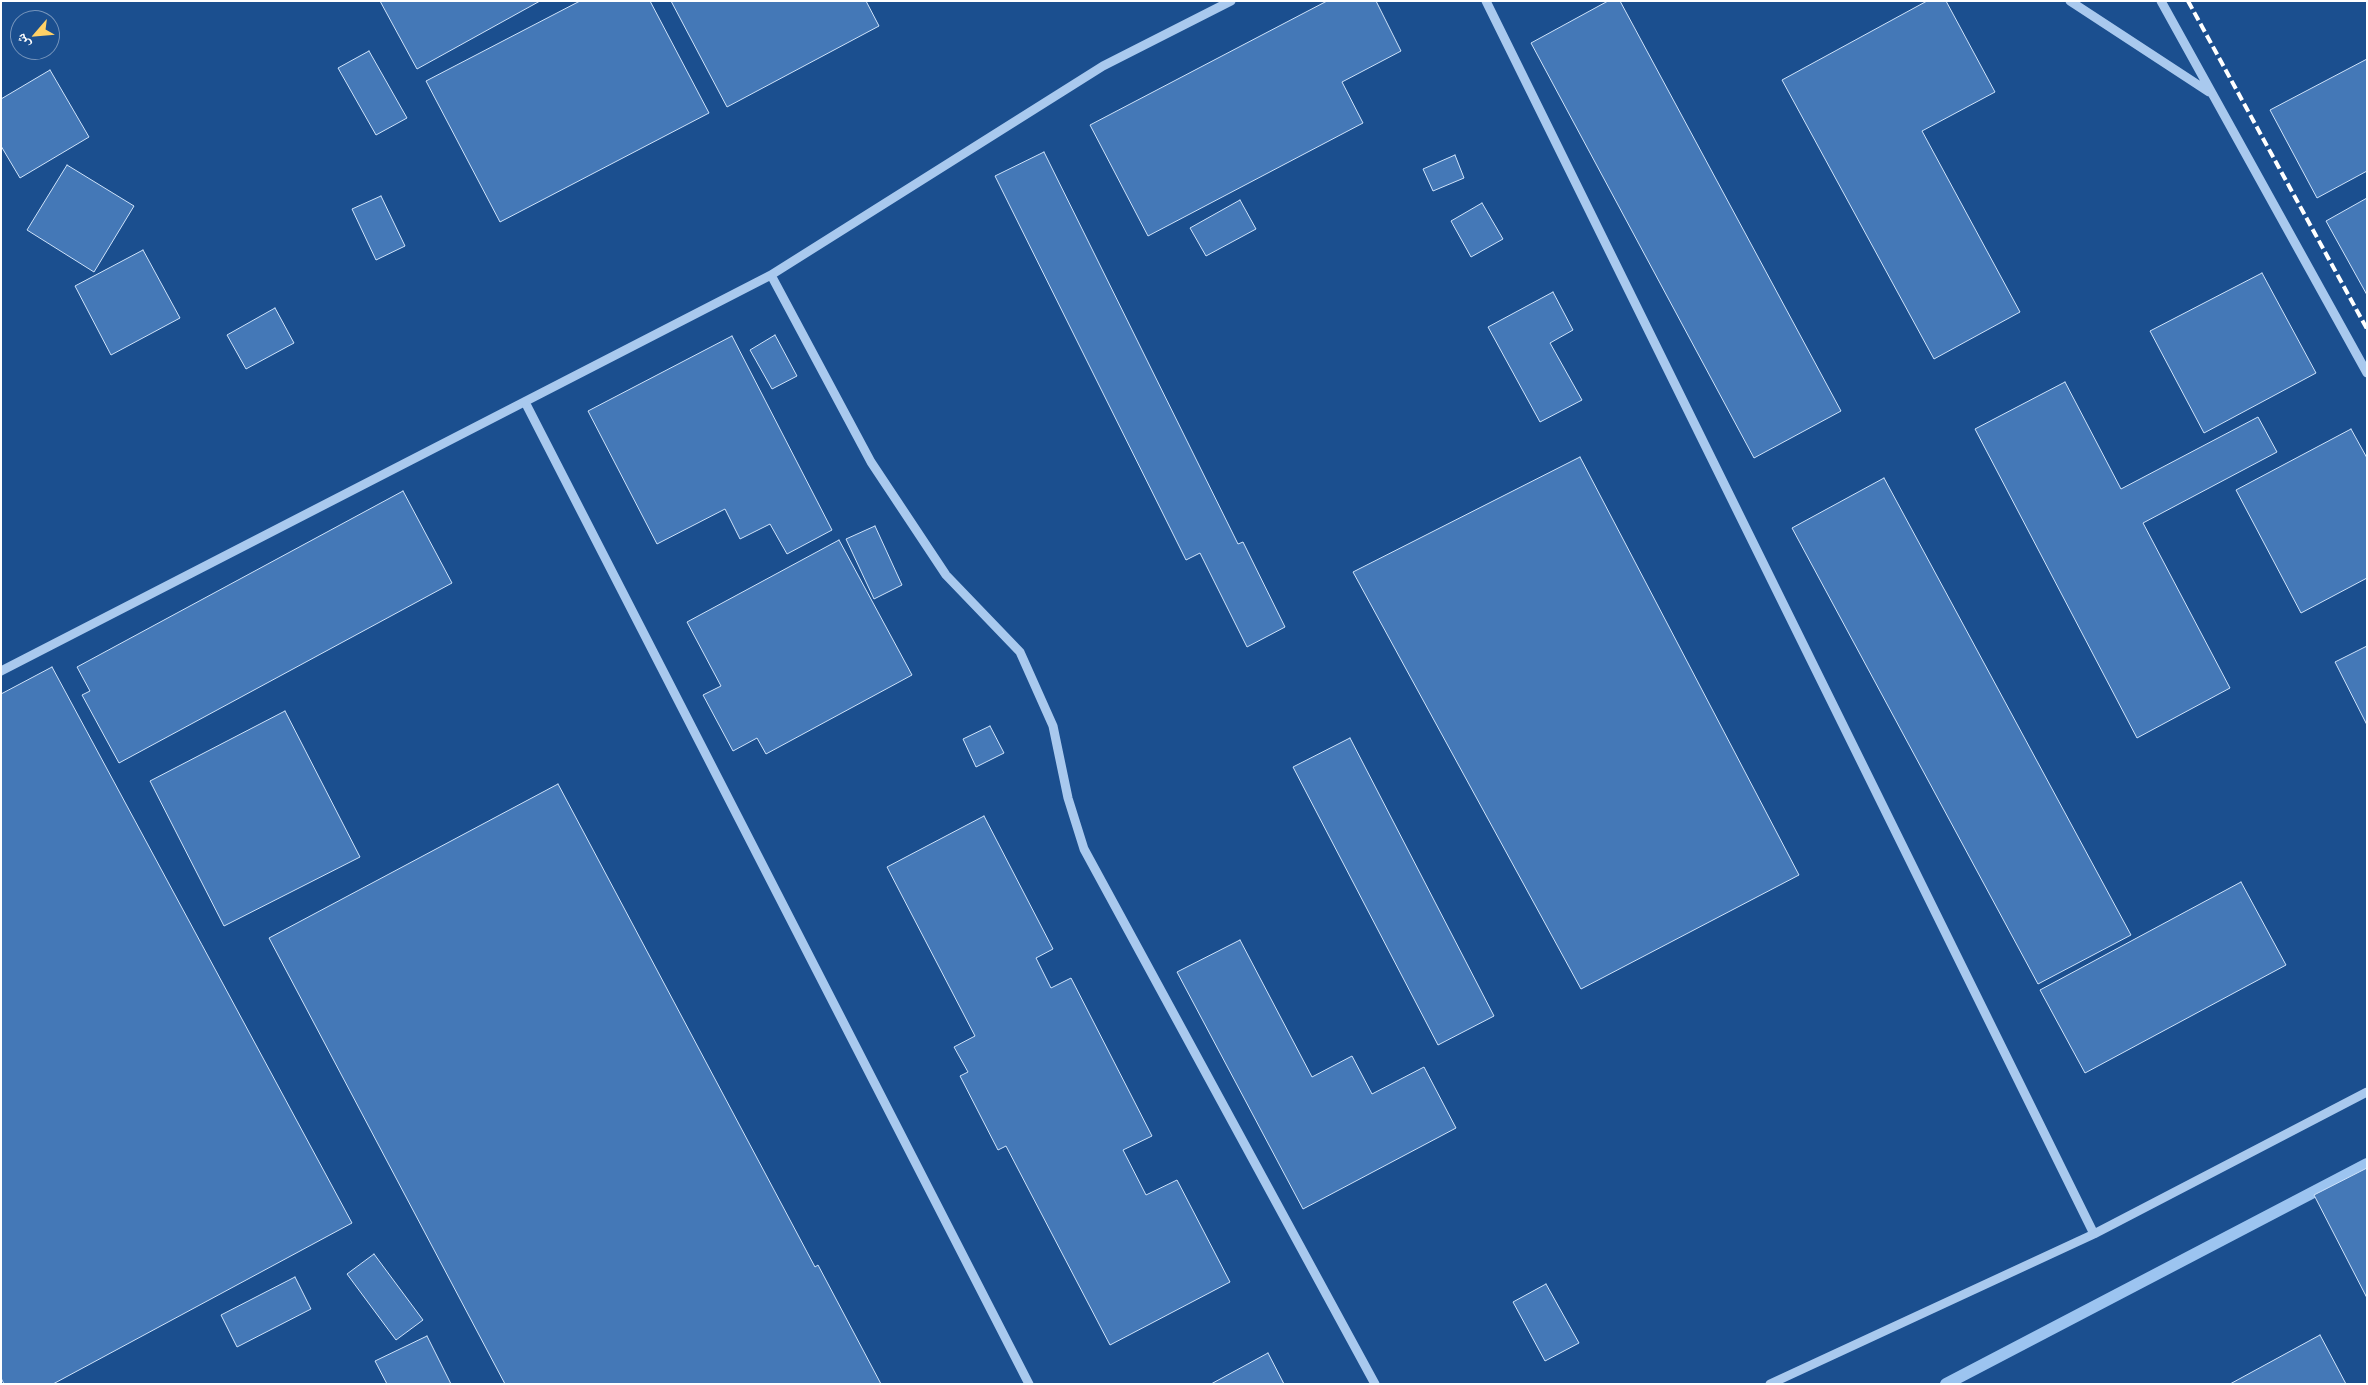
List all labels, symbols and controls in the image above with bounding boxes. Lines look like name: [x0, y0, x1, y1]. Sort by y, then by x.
north arrow: [10, 10, 60, 60]
text: ش: [11, 31, 34, 52]

